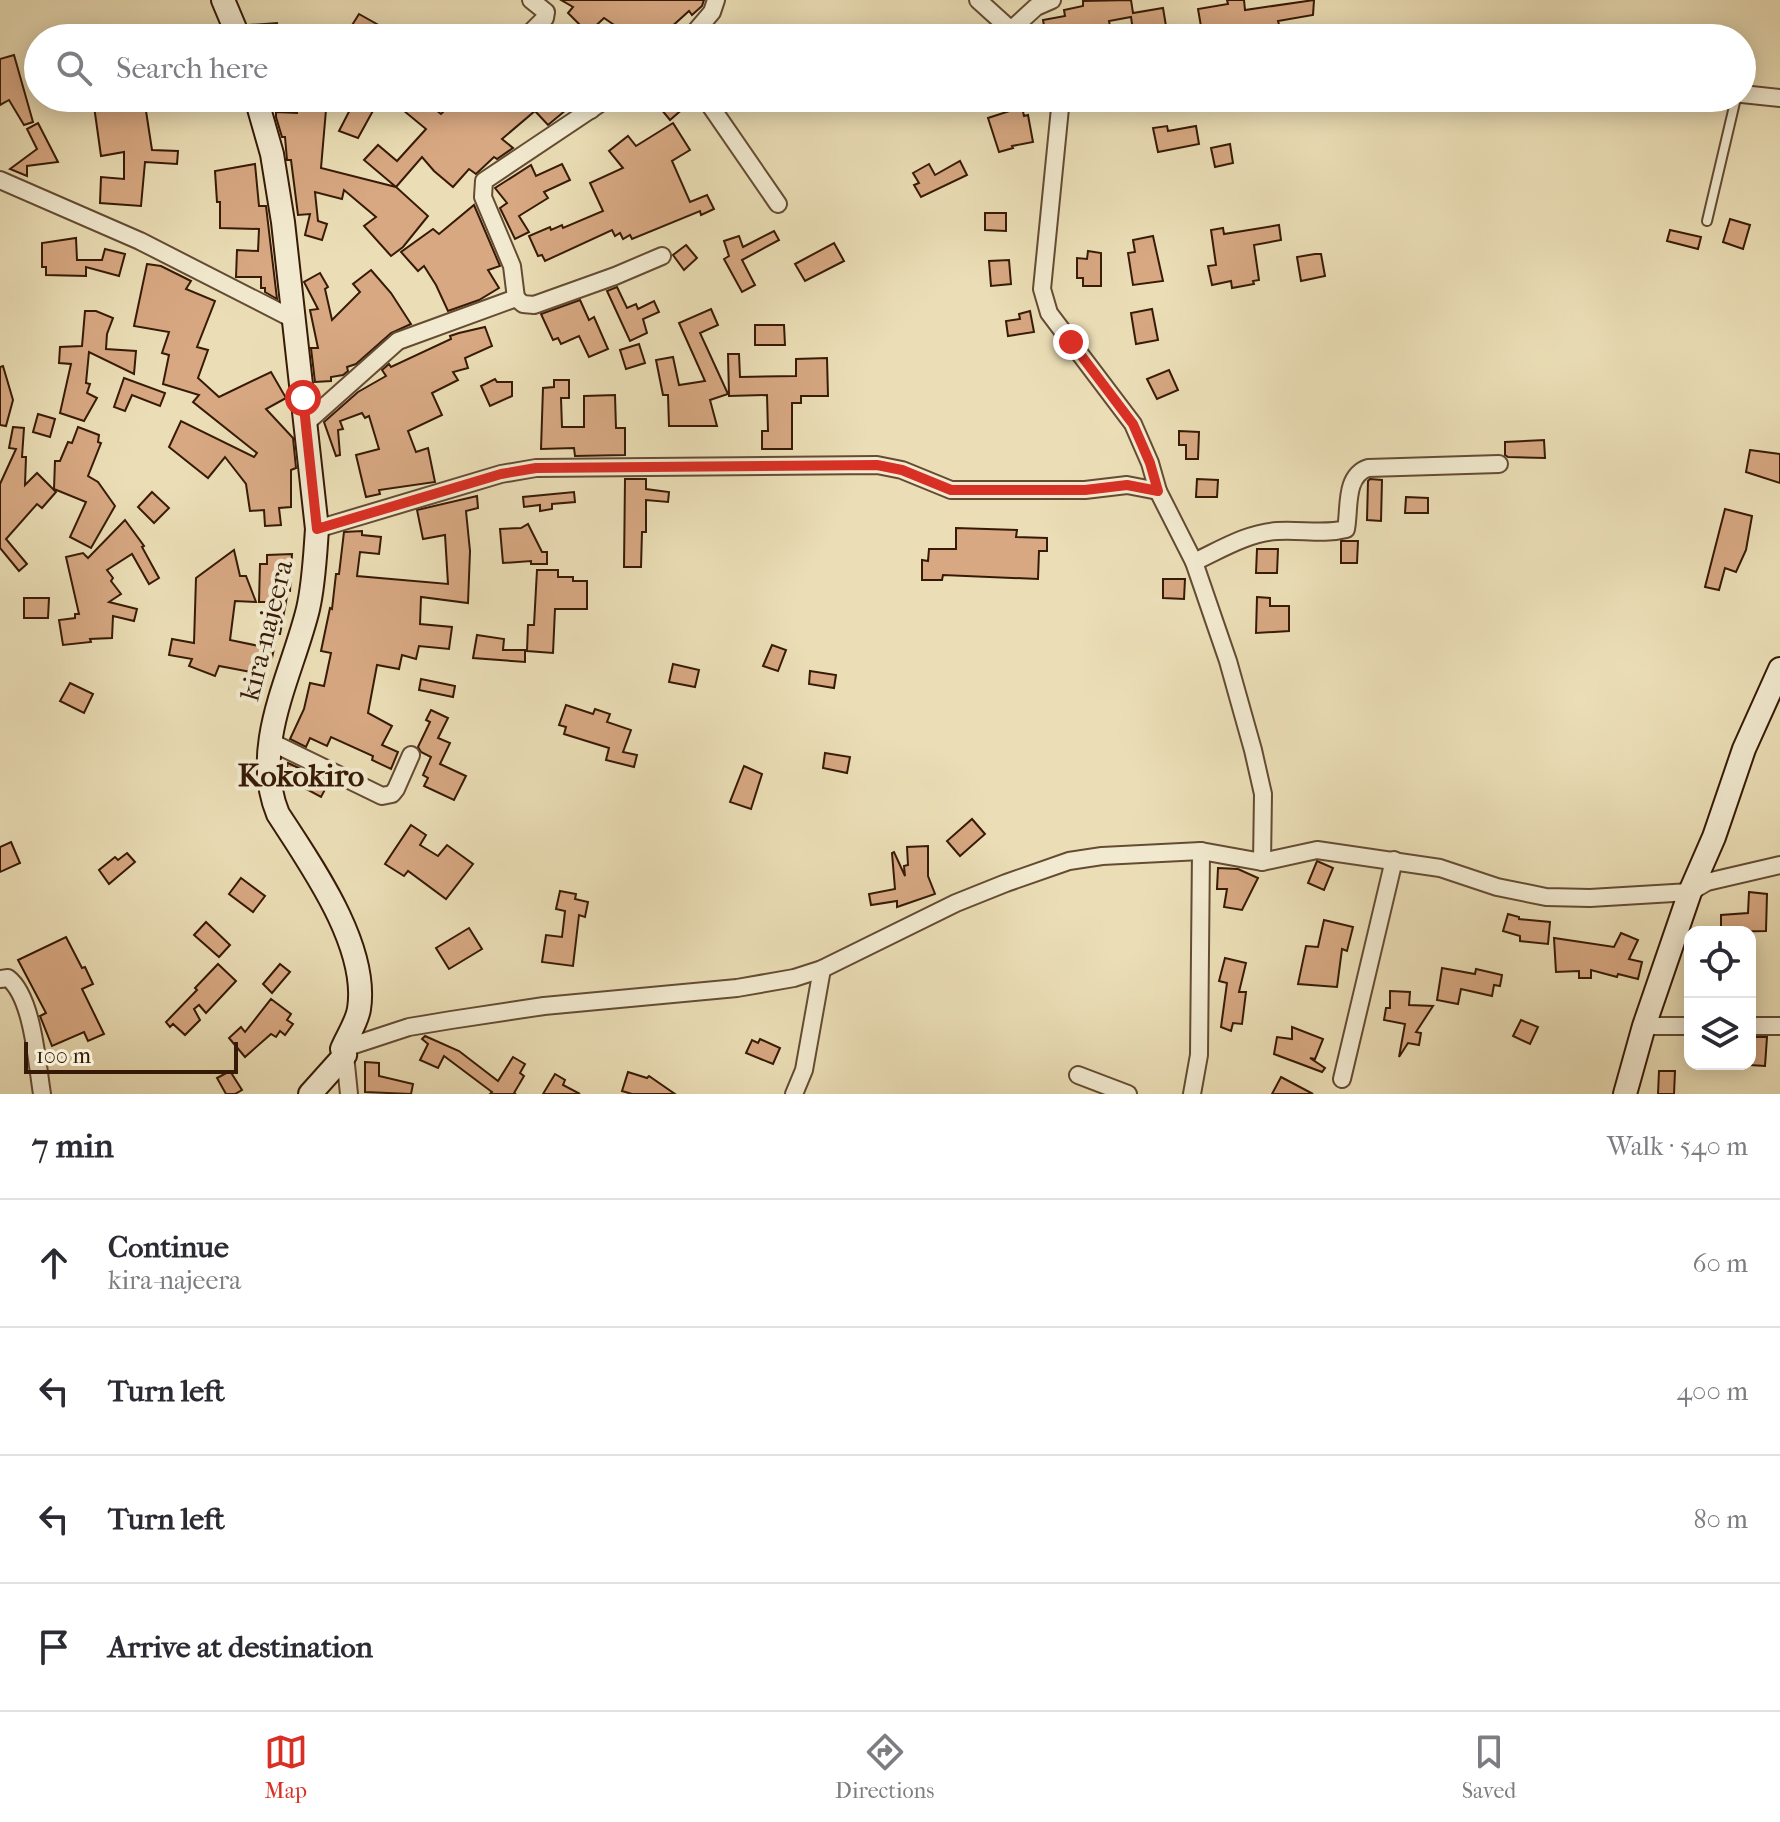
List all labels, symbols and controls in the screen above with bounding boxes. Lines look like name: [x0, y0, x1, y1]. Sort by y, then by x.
search box: [24, 24, 1756, 112]
icon: search: [52, 46, 96, 90]
text: Search here: [116, 51, 268, 86]
route end: [1053, 324, 1089, 360]
route start: [285, 380, 321, 416]
street label: kira-najeera: [233, 555, 300, 704]
district label: Kokokiro: [238, 757, 364, 794]
map controls: [1684, 926, 1756, 1070]
button: locate: [1684, 926, 1756, 998]
button: layers: [1684, 998, 1756, 1070]
scale bar: [24, 1038, 238, 1074]
text: 100 m: [36, 1043, 91, 1069]
text: 7 min: [32, 1126, 114, 1166]
text: Walk · 540 m: [1607, 1131, 1748, 1162]
text: Continue: [108, 1230, 229, 1265]
icon: ahead: [32, 1241, 76, 1285]
text: 60 m: [1692, 1248, 1748, 1279]
text: kira-najeera: [108, 1265, 241, 1296]
icon: left: [32, 1369, 76, 1413]
text: Turn left: [108, 1374, 225, 1409]
text: 400 m: [1677, 1376, 1748, 1407]
icon: left: [32, 1497, 76, 1541]
text: Turn left: [108, 1502, 225, 1537]
text: 80 m: [1693, 1504, 1748, 1535]
icon: arrive: [32, 1625, 76, 1669]
text: Arrive at destination: [108, 1630, 373, 1665]
tab: Map: [264, 1730, 308, 1804]
tab: Directions: [835, 1730, 934, 1804]
tab: Saved: [1462, 1730, 1516, 1804]

